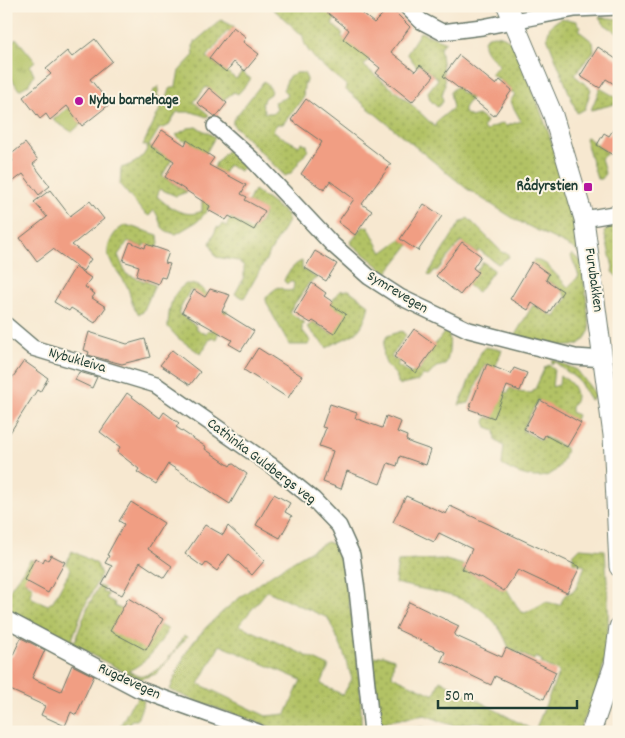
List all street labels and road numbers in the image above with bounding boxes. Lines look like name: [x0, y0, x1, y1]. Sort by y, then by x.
street label: Furubakken: [578, 247, 608, 314]
street label: Symrevegen: [362, 266, 432, 320]
street label: Nybukleiva: [46, 342, 109, 380]
street label: Cathinka Guldbergs veg: [202, 413, 320, 511]
street label: Rugdevegen: [94, 658, 164, 706]

